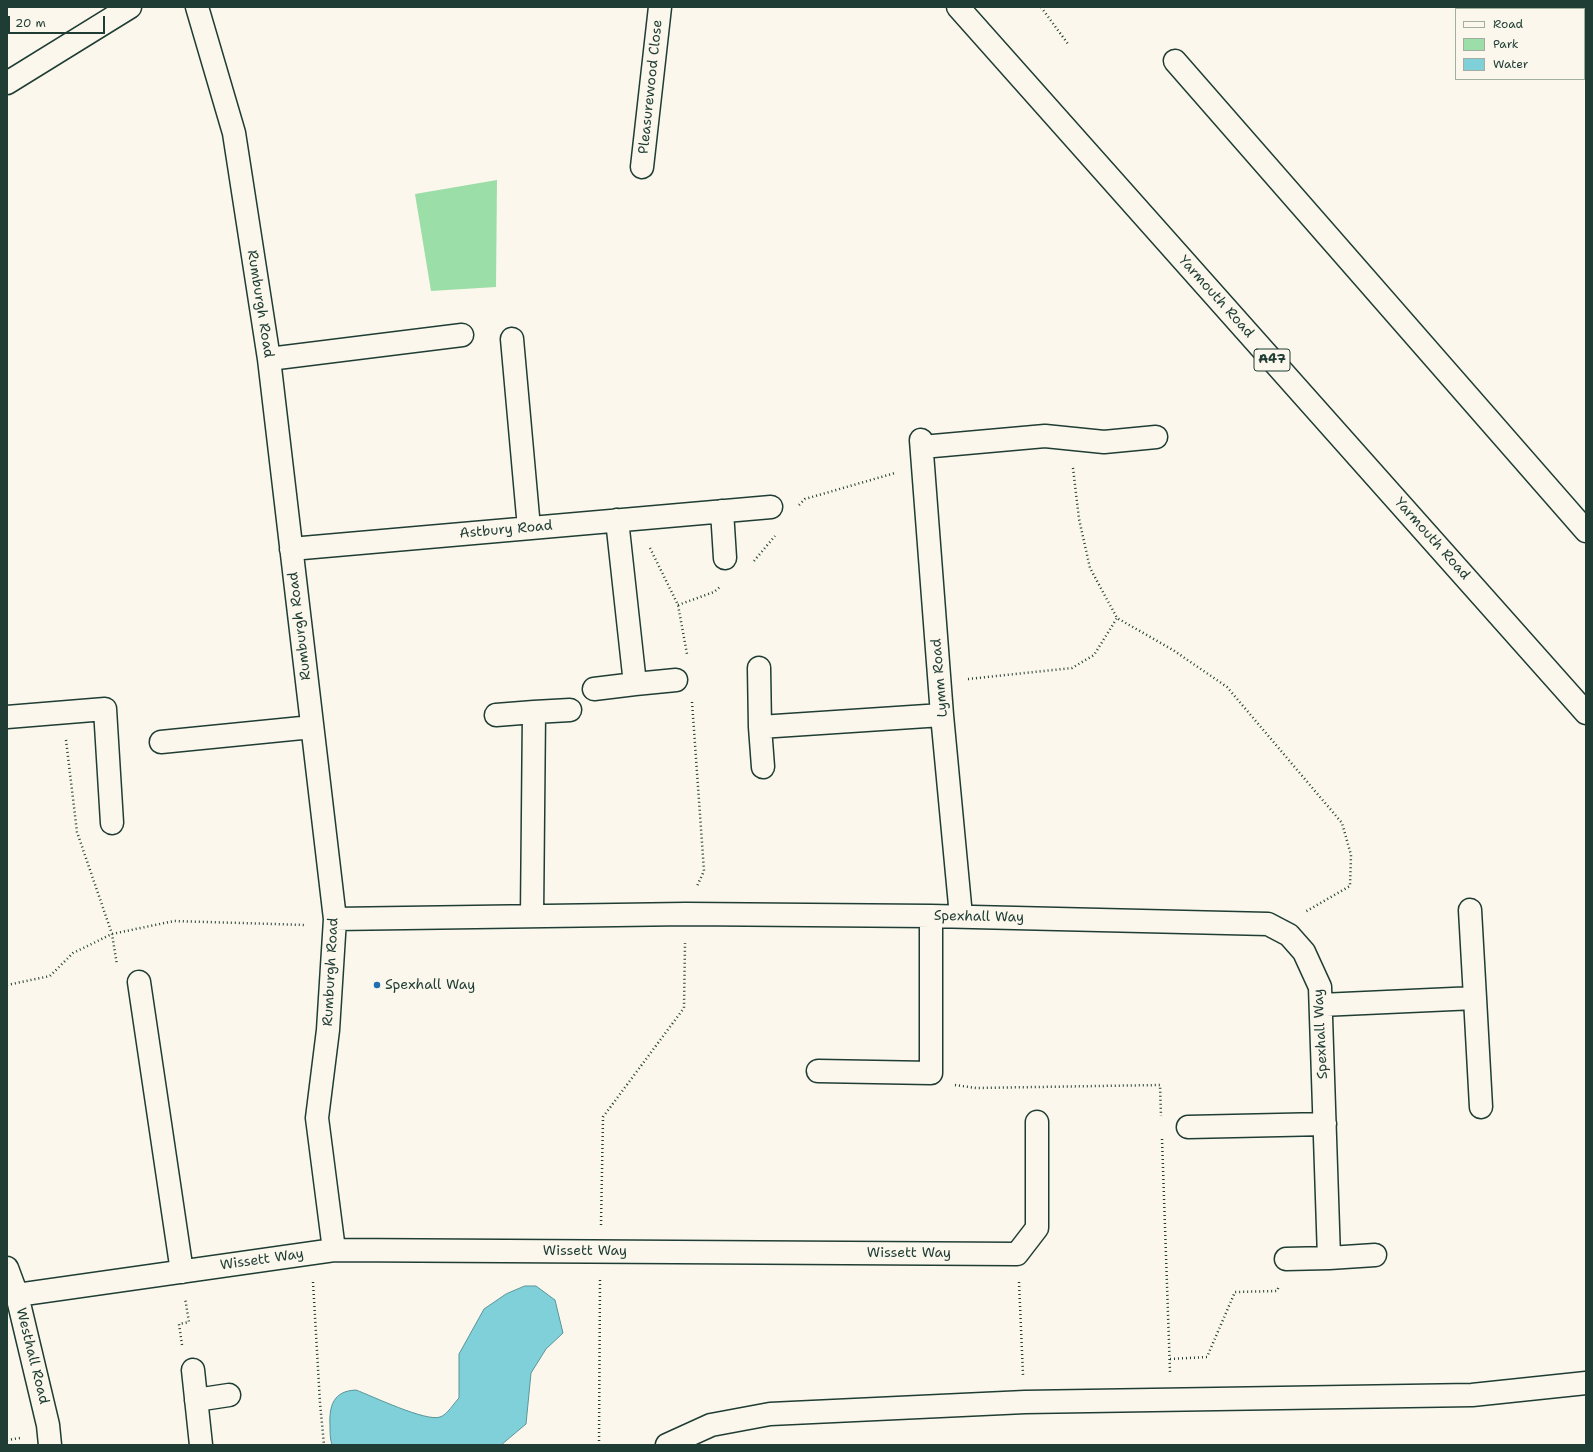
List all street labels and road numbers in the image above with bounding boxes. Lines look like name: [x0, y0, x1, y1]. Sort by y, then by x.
street label: Pleasurewood Close: [636, 19, 666, 155]
street label: Rumburgh Road: [243, 249, 277, 359]
street label: Yarmouth Road: [1175, 253, 1257, 341]
road number: A47: [1254, 349, 1290, 371]
street label: Yarmouth Road: [1391, 495, 1473, 583]
street label: Astbury Road: [459, 518, 553, 542]
street label: Rumburgh Road: [285, 571, 315, 681]
street label: Lymm Road: [928, 638, 952, 718]
street label: Spexhall Way: [934, 908, 1024, 926]
street label: Rumburgh Road: [320, 917, 342, 1027]
street label: Spexhall Way: [1310, 988, 1332, 1080]
street label: Wissett Way: [543, 1243, 627, 1259]
street label: Wissett Way: [867, 1245, 951, 1261]
street label: Wissett Way: [219, 1246, 305, 1274]
street label: Westhall Road: [12, 1306, 52, 1406]

